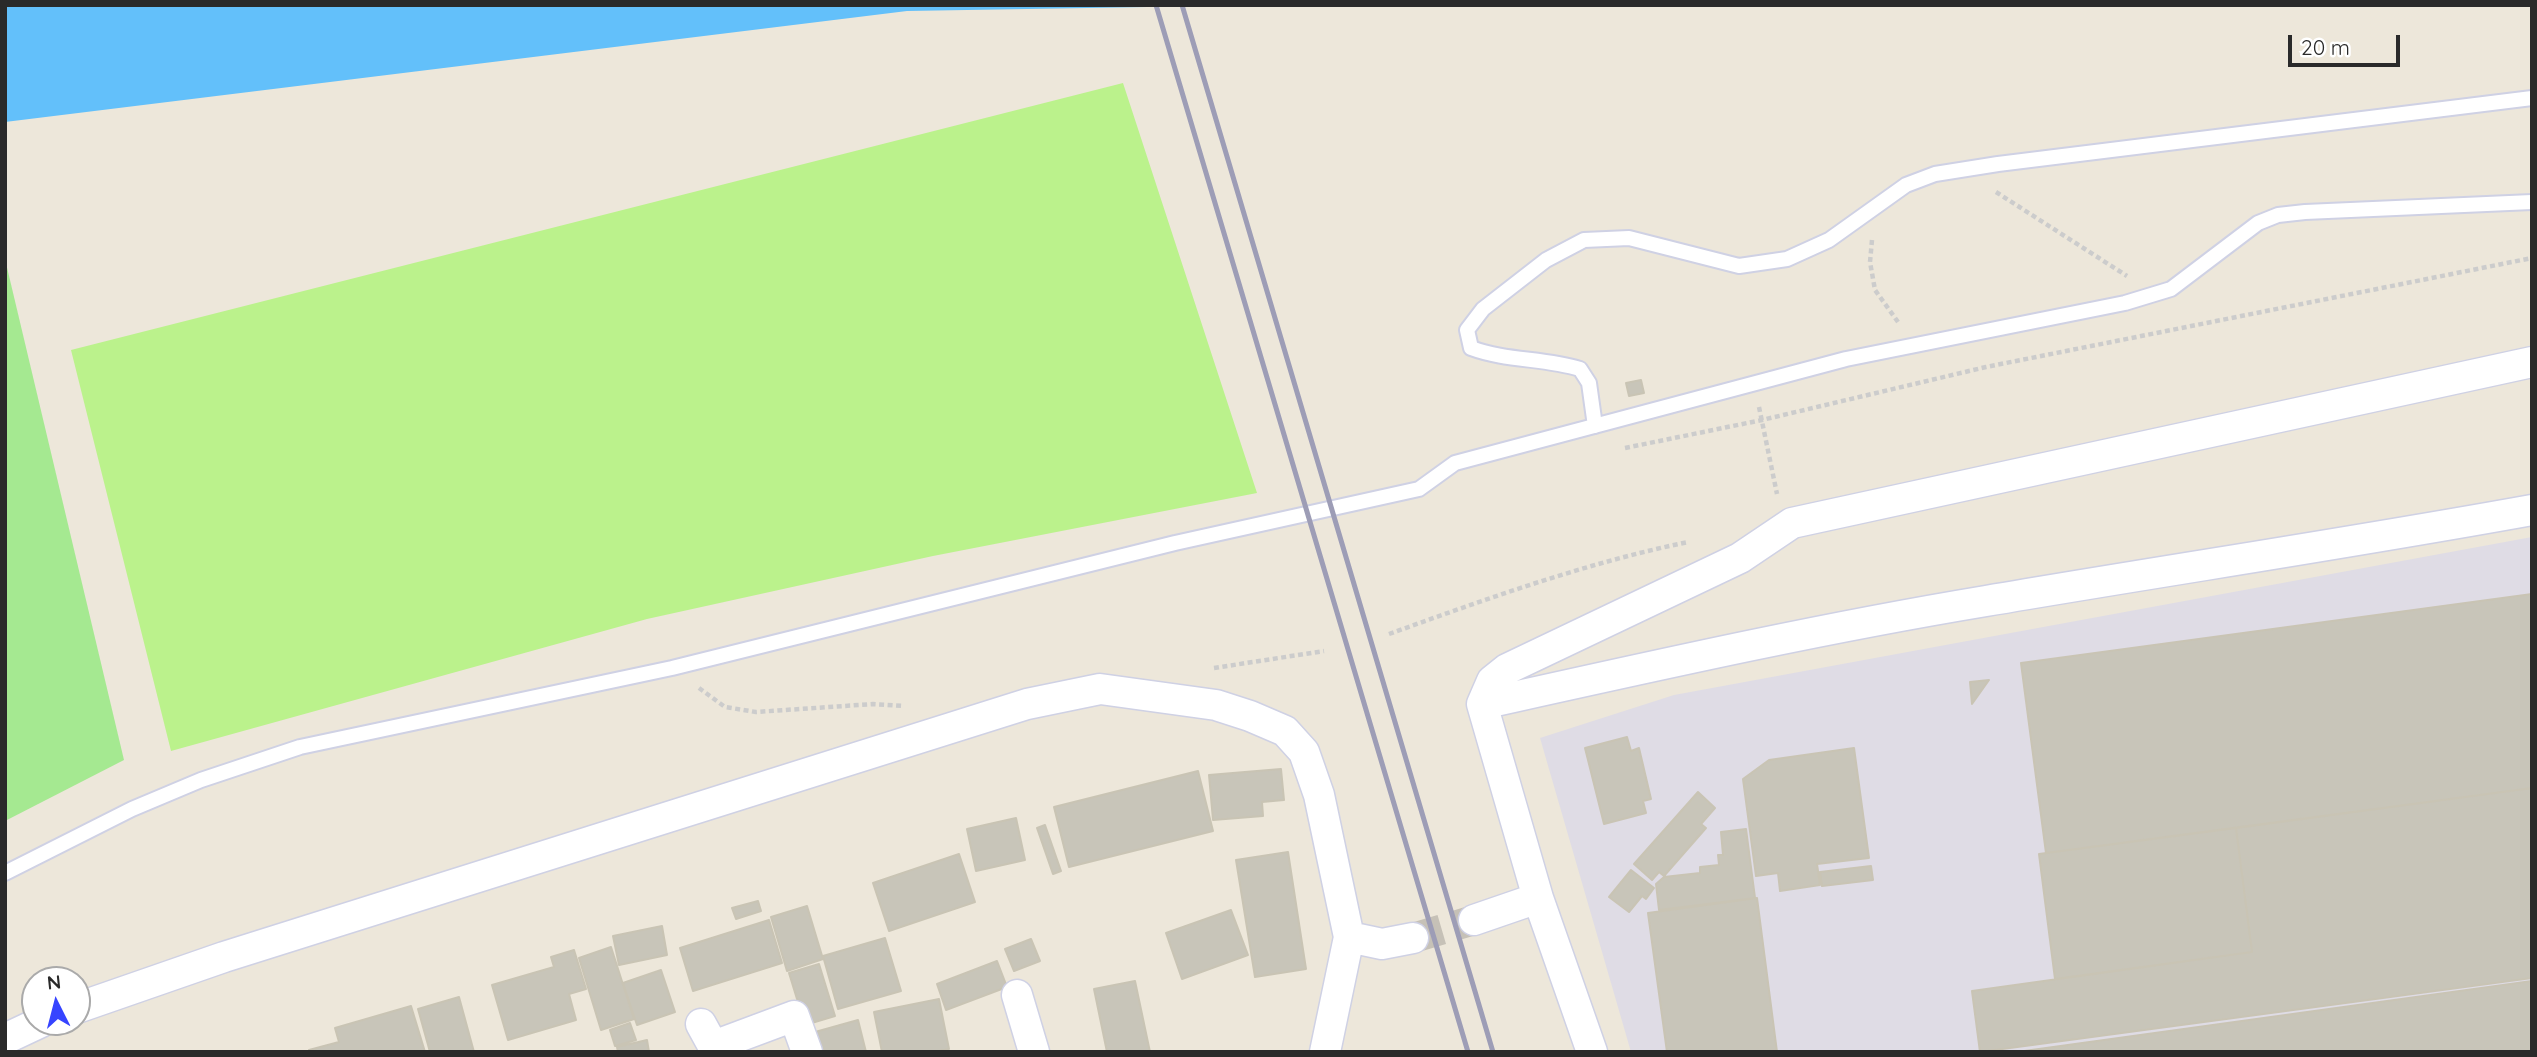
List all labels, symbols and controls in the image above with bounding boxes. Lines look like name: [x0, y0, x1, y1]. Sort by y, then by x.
scale bar: [2292, 21, 2404, 65]
text: 20 m: [2301, 34, 2350, 60]
north arrow: [21, 966, 91, 1036]
text: N: [46, 969, 62, 995]

